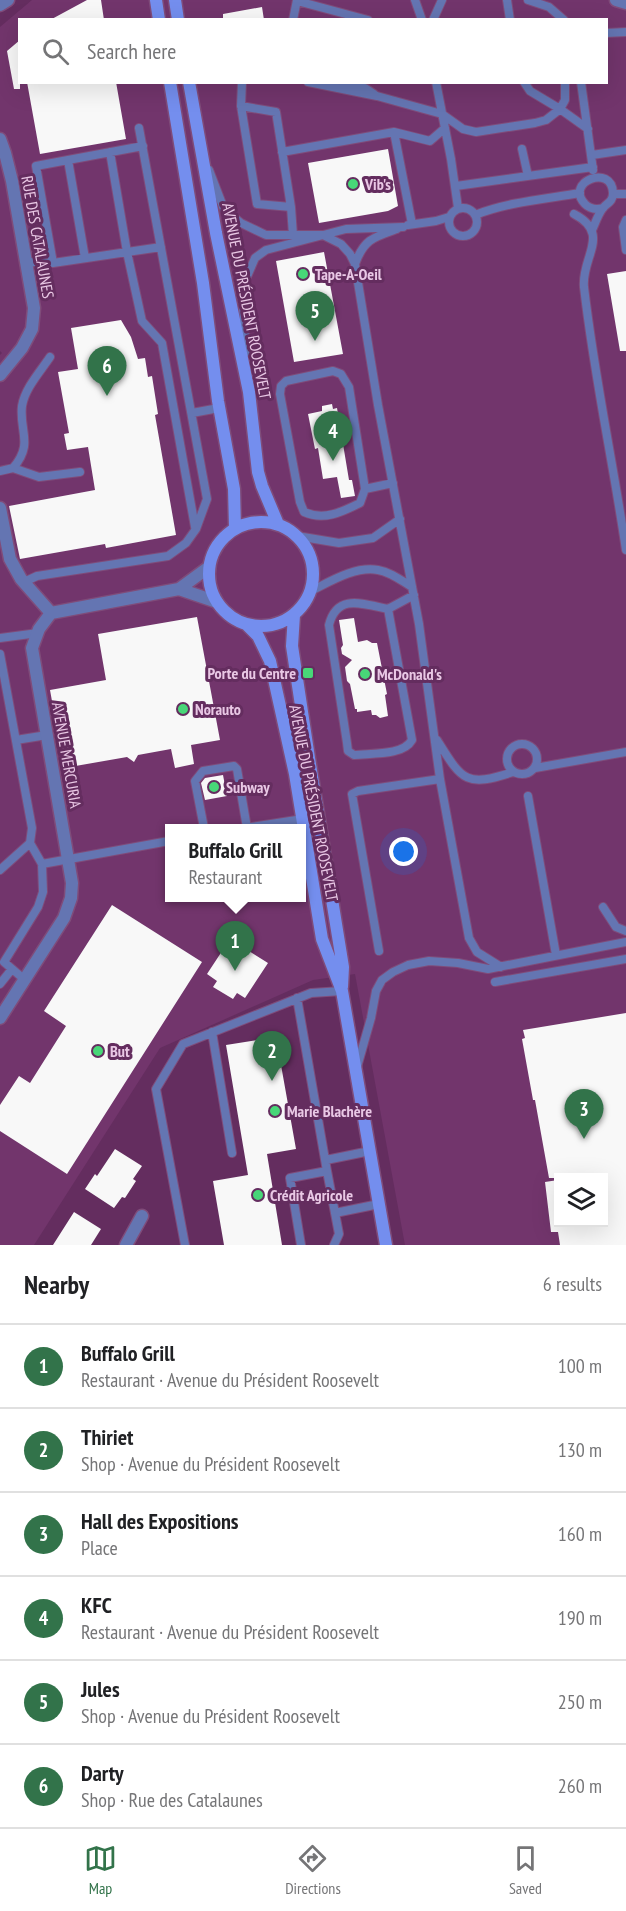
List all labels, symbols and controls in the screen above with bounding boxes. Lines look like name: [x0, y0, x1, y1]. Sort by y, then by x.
search box: [18, 18, 608, 84]
icon: search: [39, 35, 72, 68]
text: Search here: [87, 37, 176, 65]
street label: RUE DES CATALAUNES: [17, 174, 59, 300]
place label: Vib's: [364, 174, 391, 194]
marker: Vib's: [346, 177, 360, 191]
street label: AVENUE DU PRÉSIDENT ROOSEVELT: [218, 201, 276, 401]
place label: Tape-A-Oeil: [315, 264, 382, 284]
marker: Tape-A-Oeil: [296, 267, 310, 281]
pin: 5: [296, 292, 334, 341]
pin: 6: [88, 346, 126, 396]
pin: 4: [314, 412, 352, 461]
place label: Porte du Centre: [207, 663, 296, 683]
place label: McDonald's: [377, 664, 442, 684]
marker: Porte du Centre: [301, 666, 315, 680]
marker: McDonald's: [358, 667, 372, 681]
place label: Norauto: [195, 699, 241, 719]
street label: AVENUE MERCURIA: [48, 700, 86, 810]
marker: Norauto: [176, 702, 190, 716]
street label: AVENUE DU PRÉSIDENT ROOSEVELT: [285, 703, 343, 903]
place label: Subway: [226, 777, 270, 797]
marker: Subway: [207, 780, 221, 794]
popup: [165, 824, 306, 902]
text: Buffalo Grill: [189, 836, 282, 864]
your location: [389, 837, 418, 866]
text: Restaurant: [189, 864, 262, 890]
pin: 1: [216, 922, 254, 971]
pin: 2: [252, 1032, 292, 1081]
place label: But: [110, 1041, 130, 1061]
marker: But: [91, 1044, 105, 1058]
pin: 3: [564, 1090, 604, 1139]
place label: Marie Blachère: [287, 1101, 372, 1121]
marker: Marie Blachère: [268, 1104, 282, 1118]
map controls: [554, 1173, 608, 1227]
button: layers: [554, 1173, 608, 1227]
place label: Crédit Agricole: [270, 1185, 353, 1205]
marker: Crédit Agricole: [251, 1188, 265, 1202]
text: Nearby: [24, 1268, 89, 1301]
text: 6 results: [543, 1271, 602, 1297]
text: Buffalo Grill: [81, 1339, 175, 1367]
text: 1: [39, 1353, 48, 1379]
text: 100 m: [558, 1353, 602, 1379]
text: Restaurant · Avenue du Président Roosevelt: [81, 1367, 379, 1393]
text: Thiriet: [81, 1423, 133, 1451]
text: 2: [39, 1437, 48, 1463]
text: 130 m: [558, 1437, 602, 1463]
text: Shop · Avenue du Président Roosevelt: [81, 1451, 340, 1477]
text: Hall des Expositions: [81, 1507, 239, 1535]
text: 3: [39, 1521, 48, 1547]
text: 160 m: [558, 1521, 602, 1547]
text: Place: [81, 1535, 118, 1561]
text: KFC: [81, 1591, 112, 1619]
text: 4: [39, 1605, 48, 1631]
text: 190 m: [558, 1605, 602, 1631]
text: Restaurant · Avenue du Président Roosevelt: [81, 1619, 379, 1645]
text: Jules: [81, 1675, 120, 1703]
text: 5: [39, 1689, 48, 1715]
text: 250 m: [558, 1689, 602, 1715]
text: Shop · Avenue du Président Roosevelt: [81, 1703, 340, 1729]
text: Darty: [81, 1759, 124, 1787]
text: 6: [39, 1773, 48, 1799]
text: 260 m: [558, 1773, 602, 1799]
text: Shop · Rue des Catalaunes: [81, 1787, 263, 1813]
tab: Map: [84, 1842, 117, 1898]
tab: Directions: [285, 1842, 341, 1898]
tab: Saved: [509, 1842, 542, 1898]

